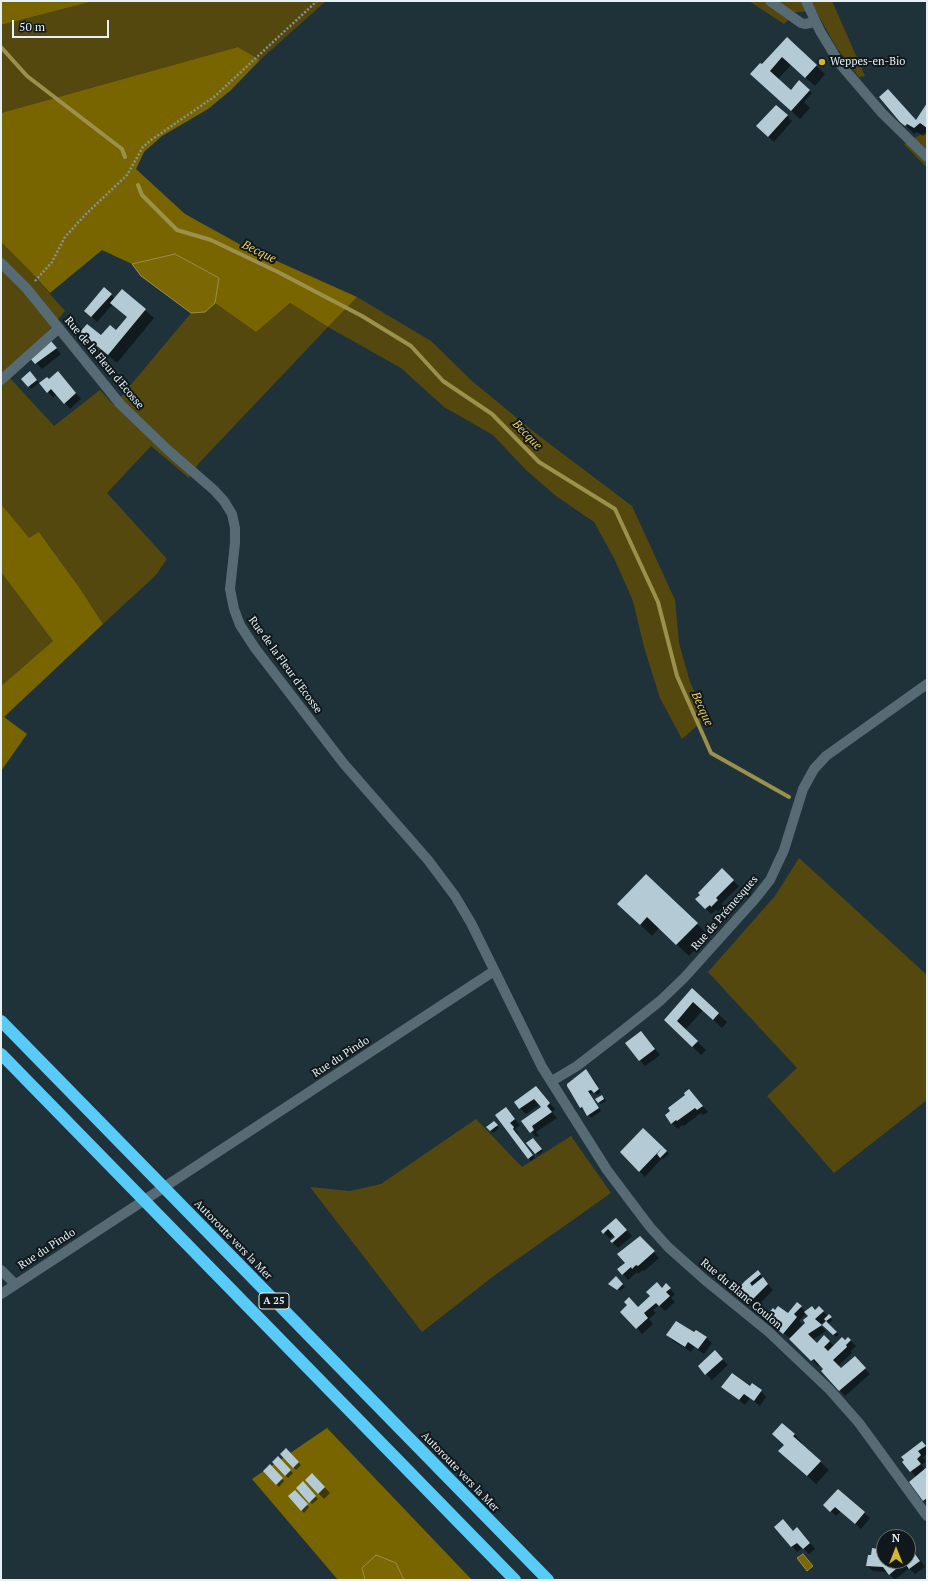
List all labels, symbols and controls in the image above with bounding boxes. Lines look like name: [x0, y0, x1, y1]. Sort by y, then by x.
scale bar: [14, 12, 111, 38]
text: 50 m: [19, 19, 45, 34]
place label: Weppes-en-Bio: [830, 55, 905, 69]
marker: Weppes-en-Bio: [817, 57, 827, 67]
water label: Becque: [240, 238, 278, 266]
street label: Rue de la Fleur d'Ecosse: [62, 314, 146, 412]
water label: Becque: [509, 417, 545, 453]
street label: Rue de la Fleur d'Ecosse: [245, 614, 325, 716]
water label: Becque: [688, 690, 716, 728]
street label: Rue de Prémesques: [689, 873, 761, 953]
street label: Rue du Pindo: [310, 1034, 372, 1080]
street label: Autoroute vers la Mer: [191, 1197, 275, 1283]
street label: Rue du Pindo: [16, 1226, 78, 1272]
street label: Rue du Blanc Coulon: [698, 1256, 784, 1332]
road number: A 25: [259, 1293, 289, 1309]
street label: Autoroute vers la Mer: [418, 1429, 502, 1515]
north arrow: [876, 1529, 916, 1569]
text: N: [892, 1531, 900, 1545]

